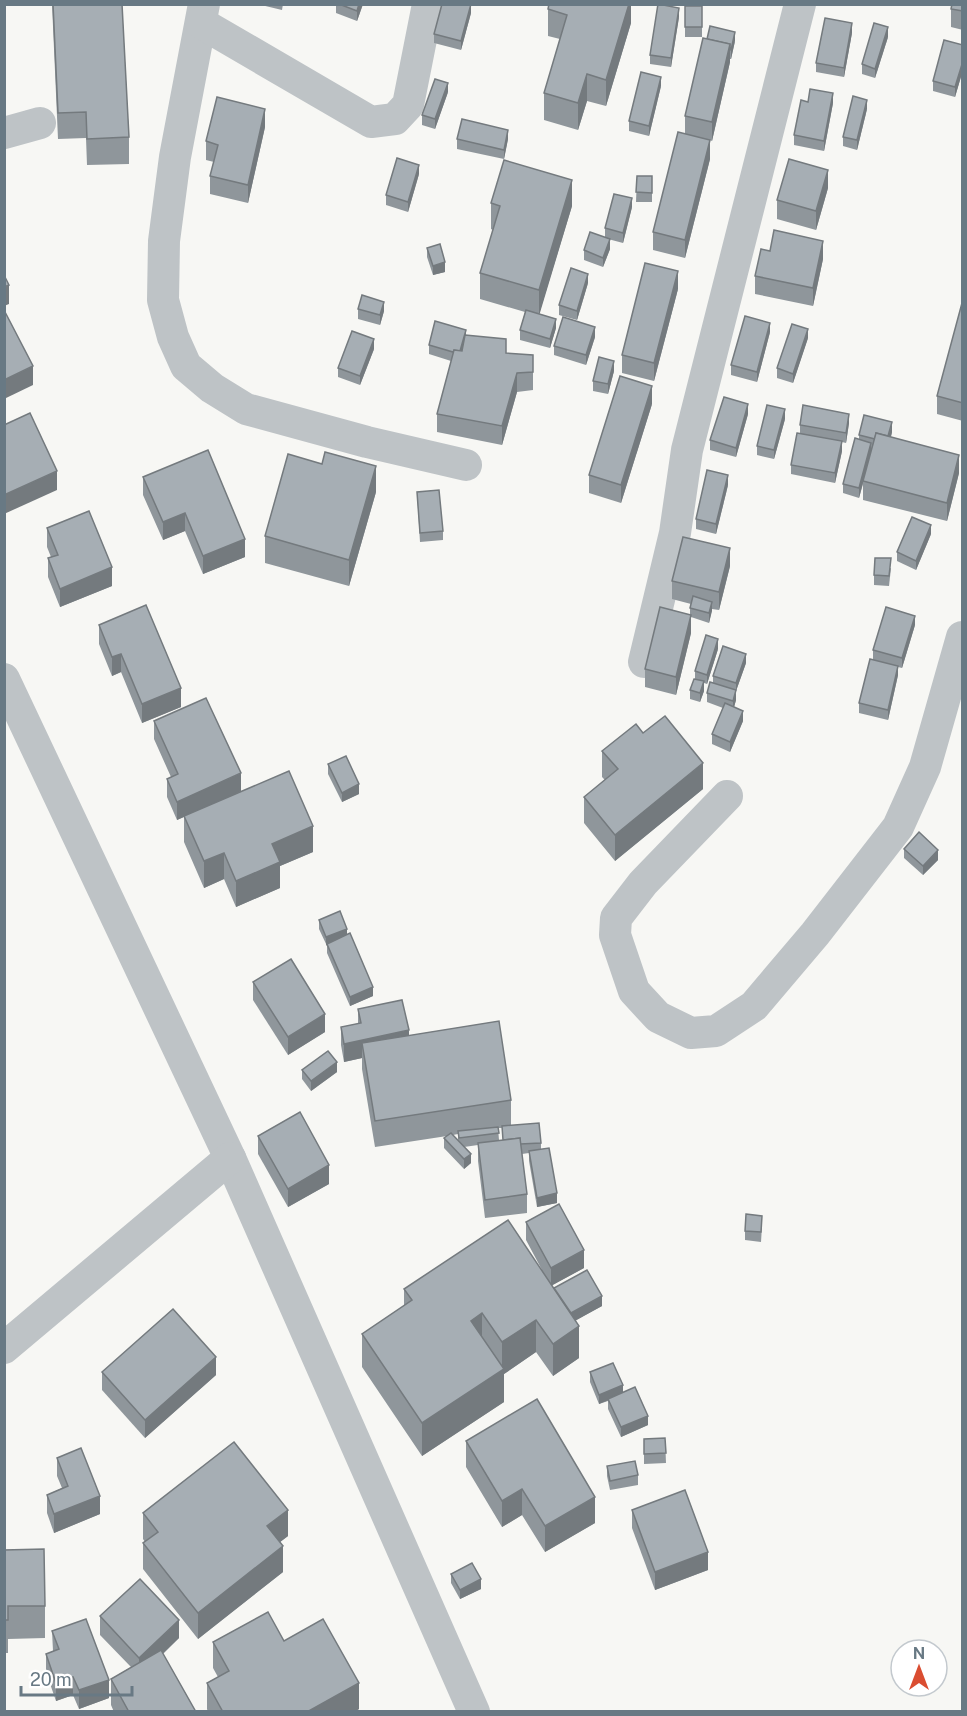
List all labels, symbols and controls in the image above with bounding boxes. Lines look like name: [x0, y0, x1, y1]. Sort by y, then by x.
north arrow: [889, 1638, 949, 1698]
text: N: [913, 1644, 925, 1663]
scale bar: [21, 1659, 132, 1697]
text: 20 m: [30, 1669, 72, 1690]

